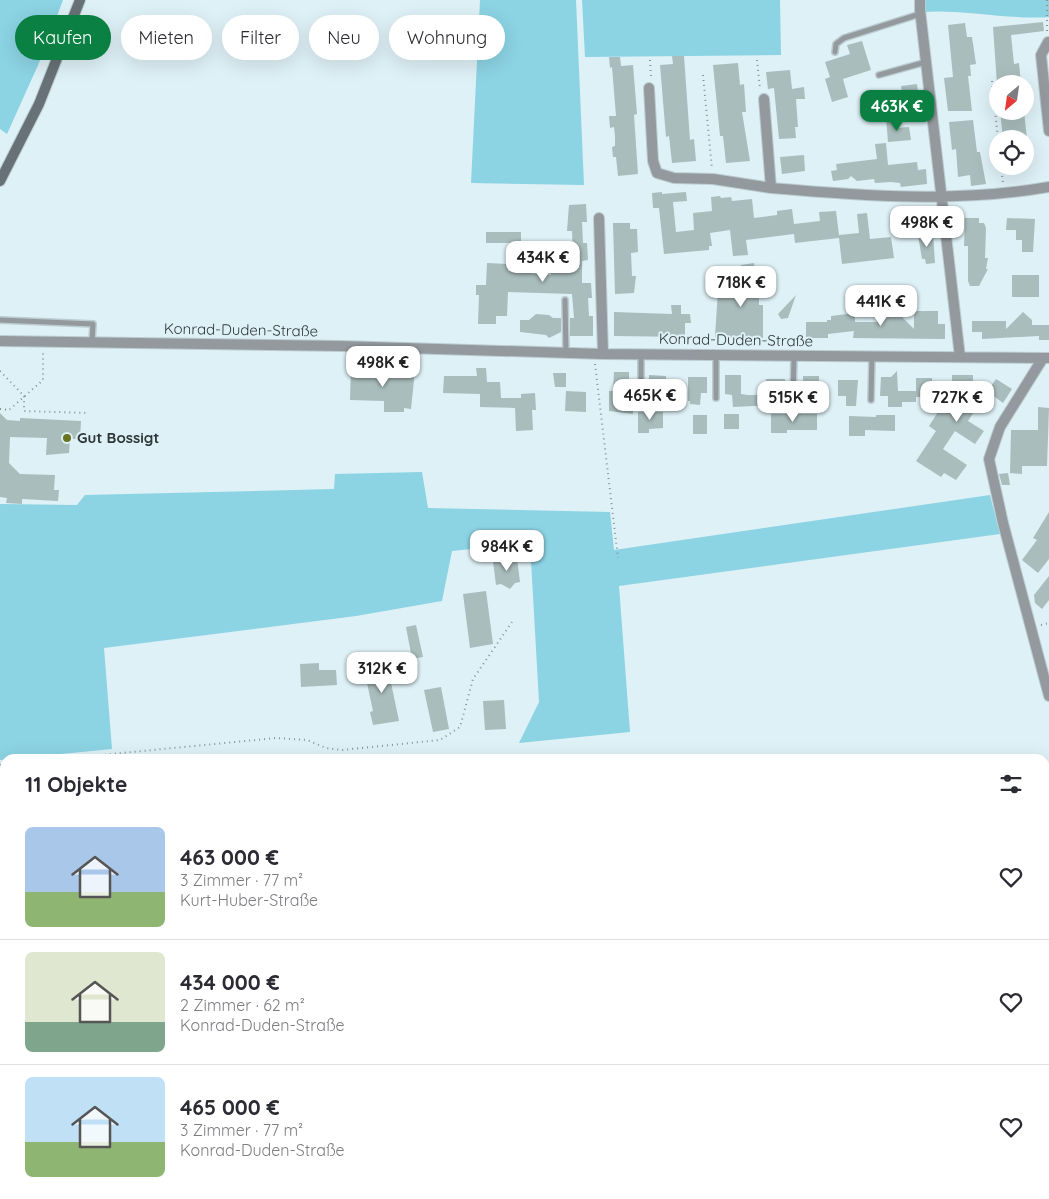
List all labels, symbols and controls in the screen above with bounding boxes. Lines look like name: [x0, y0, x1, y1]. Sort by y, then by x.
chip: Kaufen: [15, 15, 111, 60]
chip: Mieten: [121, 15, 212, 60]
chip: Filter: [222, 15, 299, 60]
chip: Neu: [309, 15, 379, 60]
chip: Wohnung: [389, 15, 505, 60]
north arrow: [989, 75, 1034, 120]
map controls: [989, 75, 1034, 175]
pin: 463K €: [856, 90, 938, 132]
text: 463K €: [871, 96, 923, 116]
button: locate: [989, 130, 1034, 175]
pin: 498K €: [886, 206, 968, 248]
text: 498K €: [901, 212, 953, 232]
pin: 434K €: [502, 240, 584, 283]
text: 434K €: [517, 247, 569, 267]
pin: 718K €: [700, 266, 782, 308]
text: 718K €: [716, 272, 766, 292]
pin: 441K €: [840, 284, 922, 327]
text: 441K €: [856, 291, 906, 311]
street label: Konrad-Duden-Straße: [164, 319, 318, 340]
street label: Konrad-Duden-Straße: [659, 329, 813, 350]
pin: 498K €: [342, 346, 424, 388]
text: 498K €: [357, 352, 409, 372]
pin: 465K €: [609, 378, 691, 421]
pin: 515K €: [752, 380, 834, 423]
pin: 727K €: [916, 380, 998, 423]
text: 465K €: [624, 385, 676, 405]
text: 515K €: [768, 387, 818, 407]
text: 727K €: [931, 387, 983, 407]
place label: Gut Bossigt: [77, 428, 159, 447]
marker: Gut Bossigt: [61, 432, 73, 444]
pin: 984K €: [466, 530, 548, 572]
text: 984K €: [481, 536, 533, 556]
pin: 312K €: [341, 652, 423, 694]
text: 312K €: [358, 658, 406, 678]
icon: filters: [997, 770, 1025, 798]
text: 11 Objekte: [25, 771, 127, 797]
text: 463 000 €: [180, 844, 279, 870]
icon: home: [65, 847, 125, 907]
icon: heart: [997, 863, 1025, 891]
text: 3 Zimmer · 77 m²: [180, 870, 303, 890]
text: Kurt-Huber-Straße: [180, 890, 318, 910]
text: 434 000 €: [180, 969, 280, 995]
icon: home: [65, 972, 125, 1032]
icon: heart: [997, 988, 1025, 1016]
text: 2 Zimmer · 62 m²: [180, 995, 305, 1015]
text: Konrad-Duden-Straße: [180, 1015, 345, 1035]
text: 465 000 €: [180, 1094, 280, 1120]
icon: home: [65, 1097, 125, 1157]
icon: heart: [997, 1113, 1025, 1141]
text: 3 Zimmer · 77 m²: [180, 1120, 303, 1140]
text: Konrad-Duden-Straße: [180, 1140, 345, 1160]

